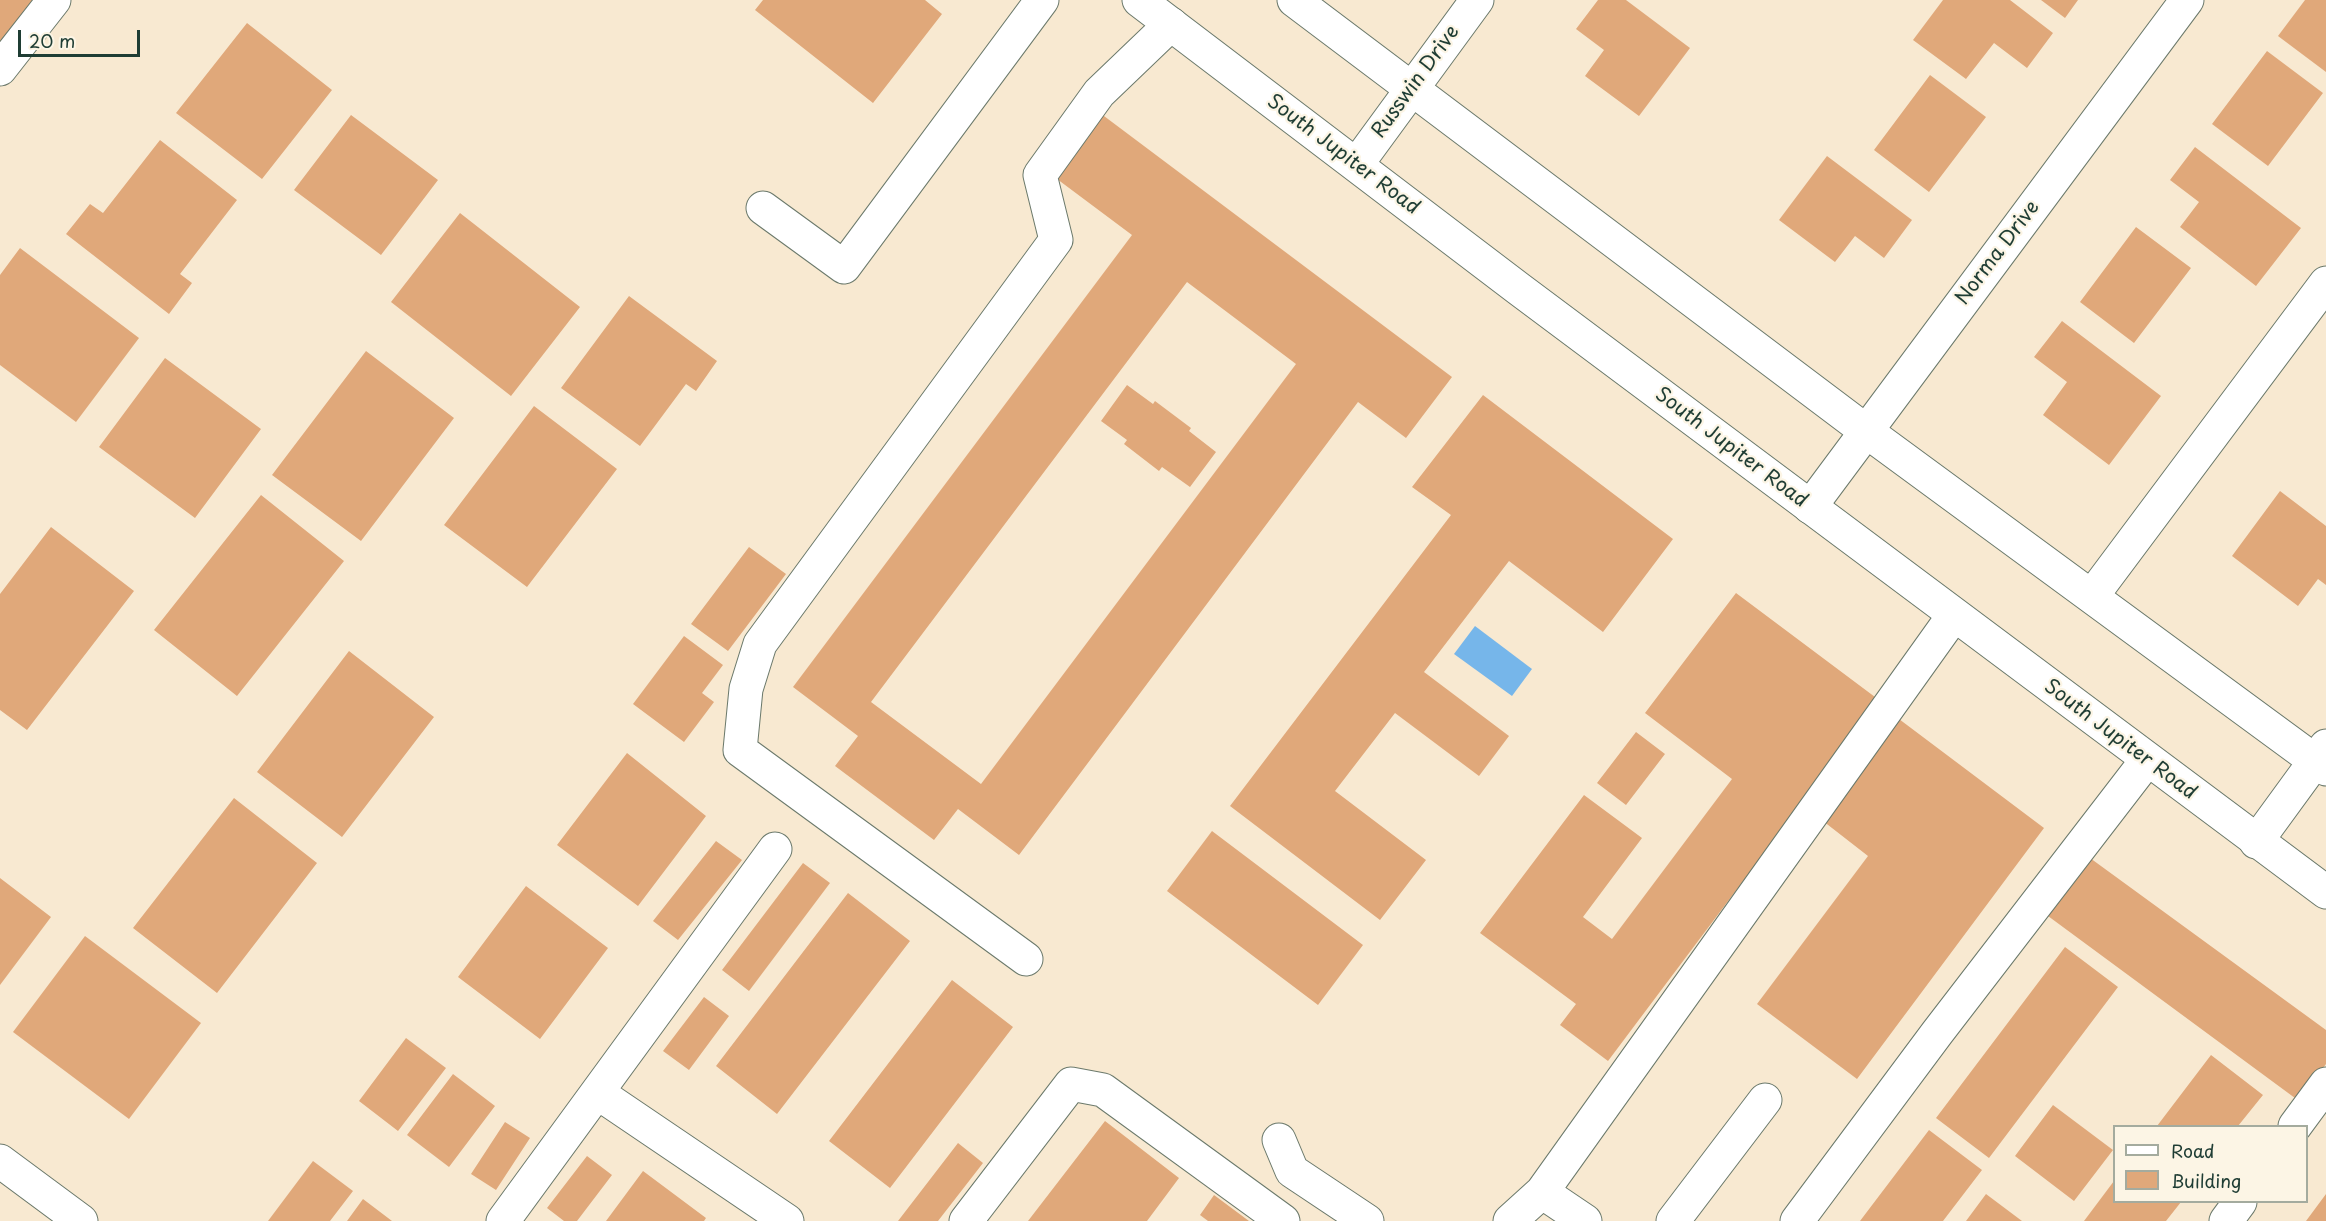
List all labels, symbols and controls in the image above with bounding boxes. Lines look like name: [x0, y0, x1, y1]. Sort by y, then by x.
scale bar: [21, 18, 142, 56]
street label: Russwin Drive: [1367, 21, 1465, 143]
text: 20 m: [29, 27, 75, 54]
street label: South Jupiter Road: [1262, 90, 1424, 220]
street label: Norma Drive: [1951, 196, 2045, 310]
street label: South Jupiter Road: [1650, 383, 1812, 513]
street label: South Jupiter Road: [2039, 675, 2201, 805]
legend: [2113, 1125, 2308, 1203]
text: Road: [2171, 1137, 2215, 1164]
text: Building: [2171, 1167, 2241, 1194]

